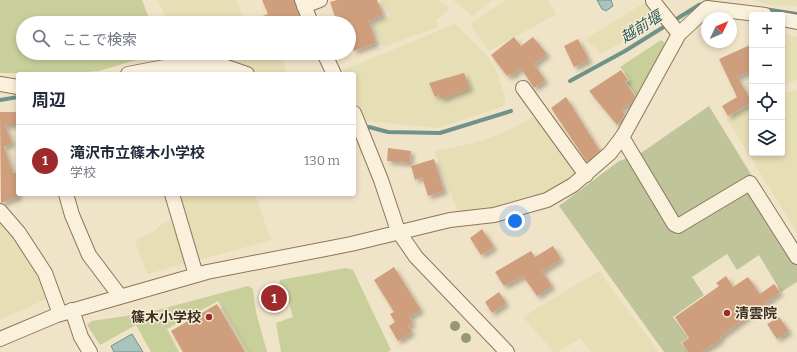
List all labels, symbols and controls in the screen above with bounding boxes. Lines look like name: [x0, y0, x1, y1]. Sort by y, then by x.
water label: 越前堰: [617, 6, 667, 47]
north arrow: [701, 12, 737, 48]
map controls: [749, 12, 785, 156]
button: +: [749, 12, 785, 48]
search box: [16, 16, 356, 60]
icon: search: [30, 27, 52, 49]
text: ここで検索: [62, 31, 137, 49]
button: −: [749, 48, 785, 84]
button: locate: [749, 84, 785, 120]
text: 周辺: [32, 90, 66, 111]
button: layers: [749, 120, 785, 156]
text: 滝沢市立篠木小学校: [70, 144, 205, 162]
text: 1: [42, 153, 48, 168]
text: 130 m: [304, 153, 340, 168]
text: 学校: [70, 165, 96, 180]
your location: [505, 211, 525, 231]
pin: 1: [261, 283, 287, 313]
place label: 清雲院: [735, 305, 777, 322]
marker: 清雲院: [722, 308, 732, 318]
place label: 篠木小学校: [131, 309, 201, 326]
marker: 篠木小学校: [204, 312, 214, 322]

